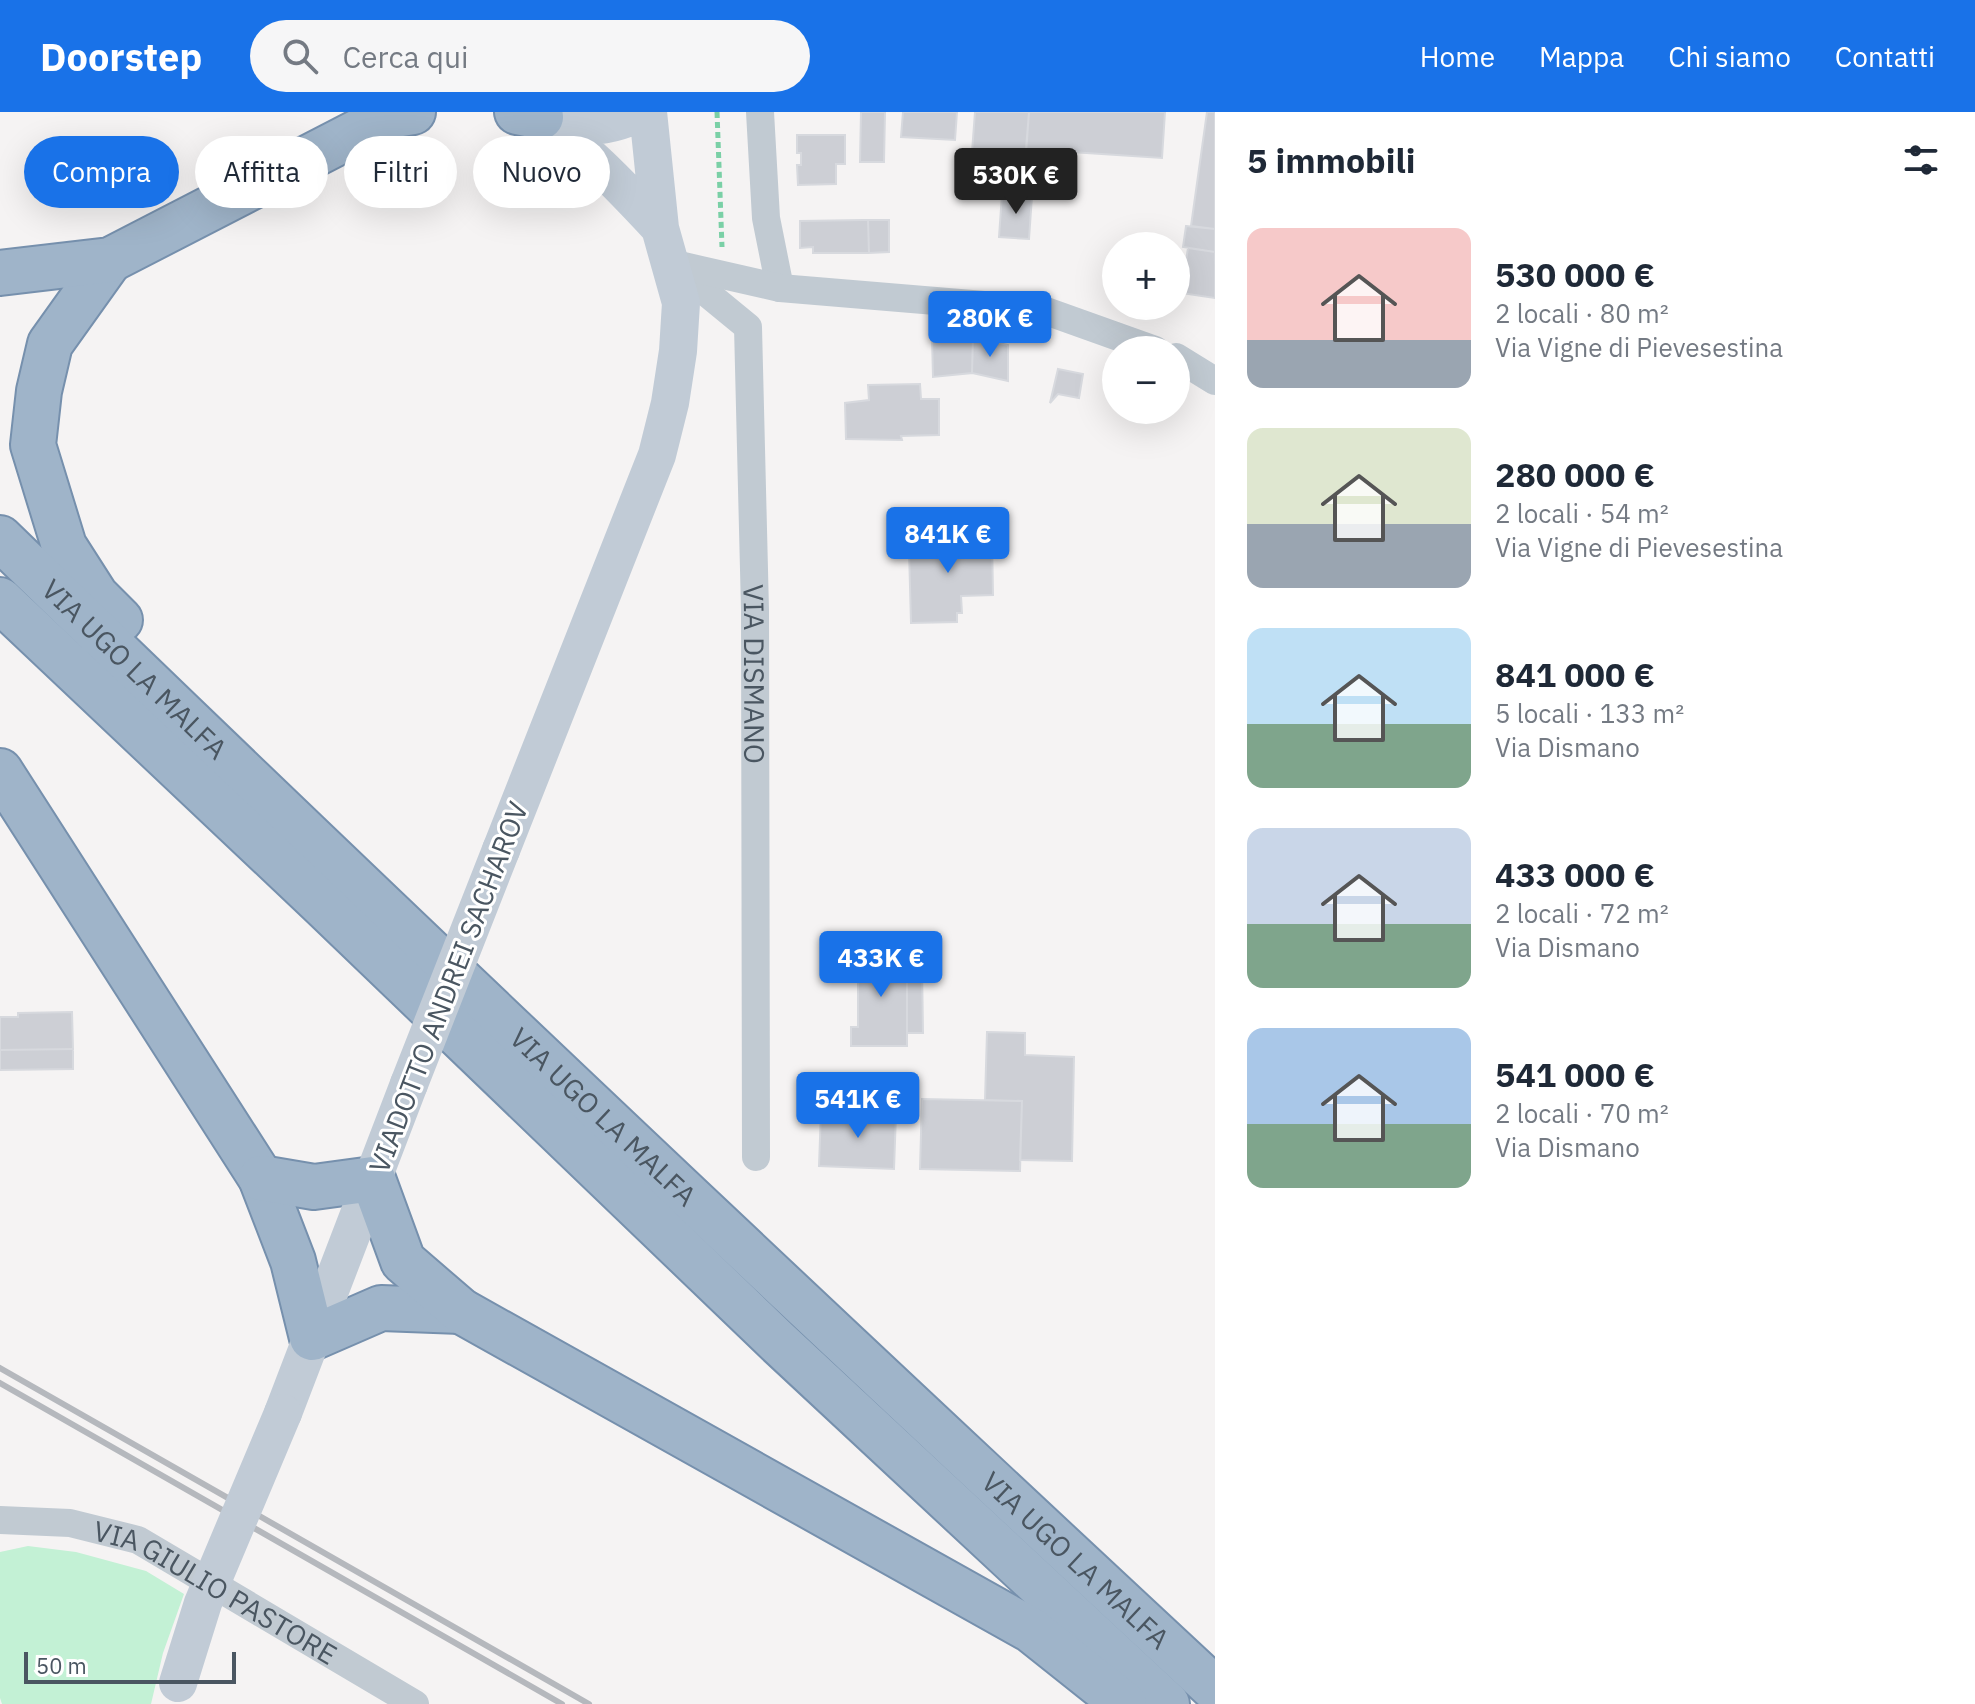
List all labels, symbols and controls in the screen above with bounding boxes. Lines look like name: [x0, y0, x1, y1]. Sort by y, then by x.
search box: [250, 20, 810, 92]
text: Doorstep: [40, 32, 202, 81]
icon: search: [278, 34, 322, 78]
text: Cerca qui: [342, 37, 469, 76]
text: Home: [1420, 38, 1495, 75]
text: Mappa: [1539, 38, 1624, 75]
text: Chi siamo: [1668, 38, 1791, 75]
text: Contatti: [1835, 38, 1935, 75]
chip: Compra: [24, 136, 179, 208]
chip: Affitta: [195, 136, 328, 208]
chip: Filtri: [344, 136, 457, 208]
chip: Nuovo: [473, 136, 610, 208]
text: 5 immobili: [1247, 138, 1416, 182]
icon: filters: [1899, 138, 1943, 182]
pin: 530K €: [951, 148, 1081, 216]
text: 530K €: [972, 157, 1060, 191]
map controls: [1102, 232, 1190, 424]
button: +: [1102, 232, 1190, 320]
text: 530 000 €: [1495, 252, 1655, 296]
icon: home: [1311, 260, 1407, 356]
pin: 280K €: [925, 291, 1055, 359]
text: 2 locali · 80 m²: [1495, 296, 1669, 330]
text: 280K €: [946, 300, 1034, 334]
text: Via Vigne di Pievesestina: [1495, 330, 1783, 364]
button: −: [1102, 336, 1190, 424]
text: 280 000 €: [1495, 452, 1655, 496]
icon: home: [1311, 460, 1407, 556]
text: 2 locali · 54 m²: [1495, 496, 1669, 530]
pin: 841K €: [883, 507, 1013, 575]
text: 841K €: [904, 516, 992, 550]
text: Via Vigne di Pievesestina: [1495, 530, 1783, 564]
street label: VIA UGO LA MALFA: [35, 571, 236, 767]
street label: VIA DISMANO: [736, 584, 774, 764]
text: 841 000 €: [1495, 652, 1655, 696]
icon: home: [1311, 660, 1407, 756]
text: 5 locali · 133 m²: [1495, 696, 1684, 730]
text: Via Dismano: [1495, 730, 1640, 764]
street label: VIADOTTO ANDREI SACHAROV: [360, 796, 536, 1178]
text: 433 000 €: [1495, 852, 1655, 896]
icon: home: [1311, 860, 1407, 956]
text: 2 locali · 72 m²: [1495, 896, 1669, 930]
text: Via Dismano: [1495, 930, 1640, 964]
pin: 433K €: [816, 931, 946, 999]
text: 433K €: [837, 940, 925, 974]
street label: VIA UGO LA MALFA: [503, 1019, 705, 1213]
text: 541 000 €: [1495, 1052, 1655, 1096]
icon: home: [1311, 1060, 1407, 1156]
pin: 541K €: [793, 1072, 923, 1140]
text: 541K €: [814, 1081, 902, 1115]
text: 2 locali · 70 m²: [1495, 1096, 1669, 1130]
text: Via Dismano: [1495, 1130, 1640, 1164]
street label: VIA UGO LA MALFA: [974, 1463, 1178, 1656]
street label: VIA GIULIO PASTORE: [90, 1511, 344, 1672]
scale bar: [24, 1648, 236, 1684]
text: 50 m: [36, 1651, 87, 1680]

